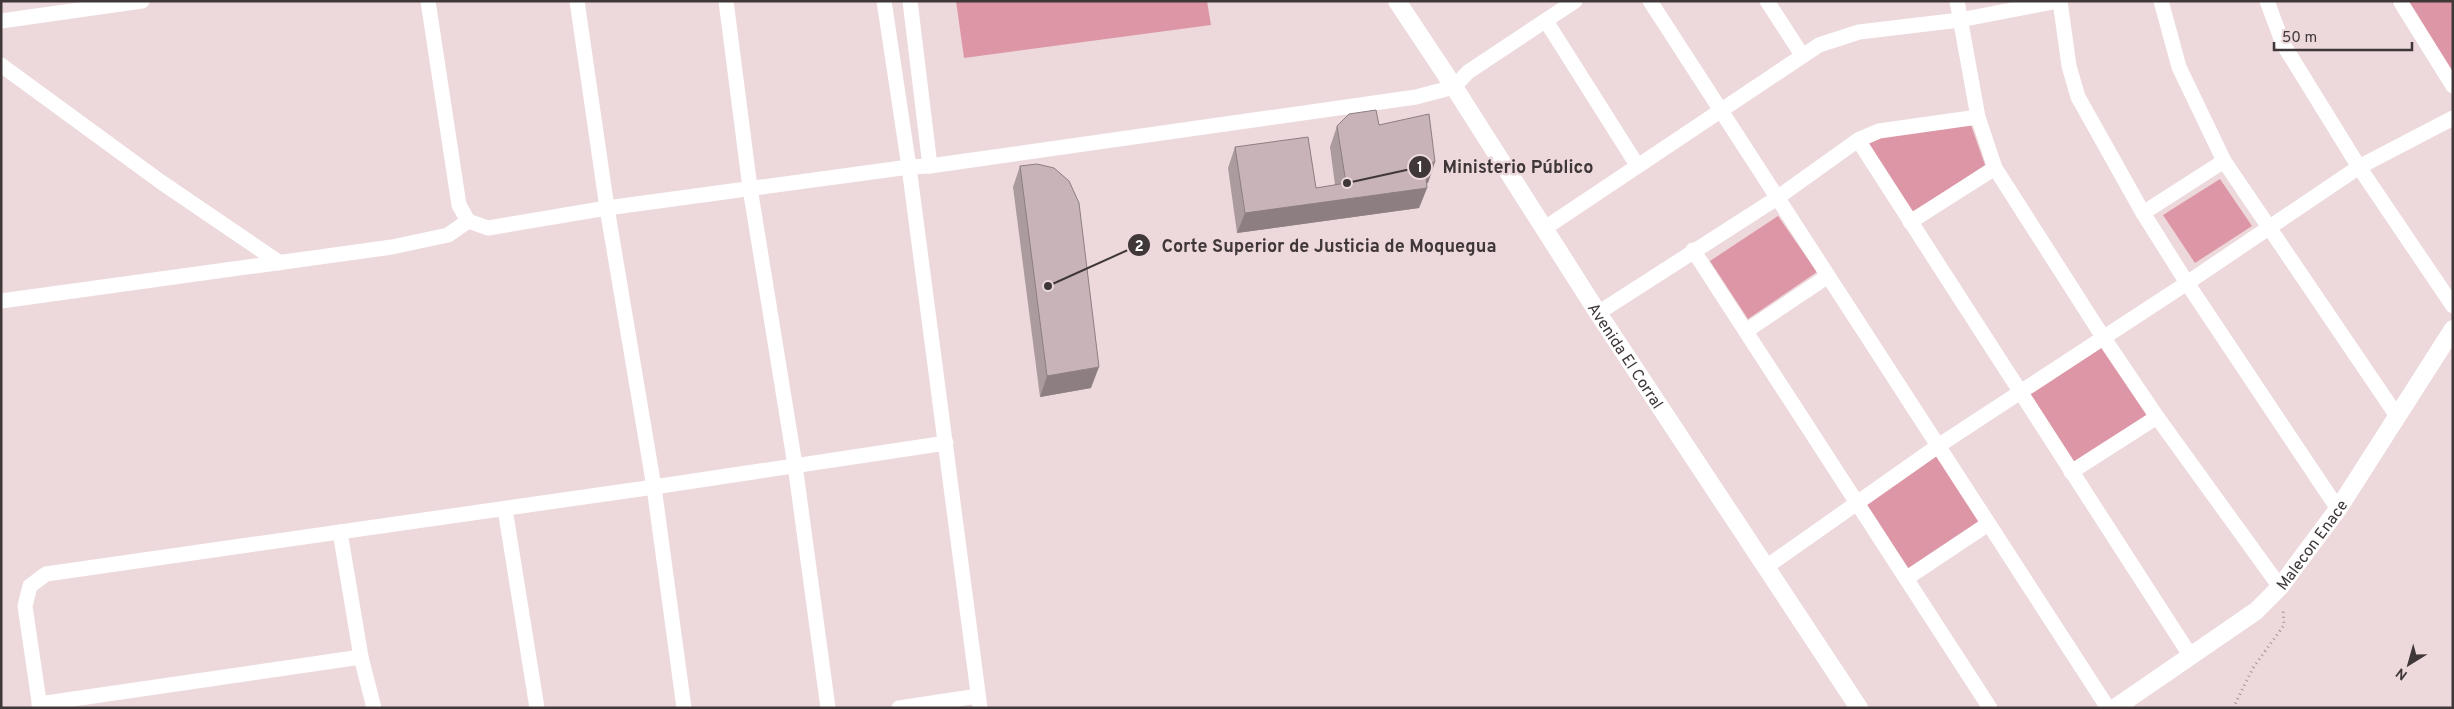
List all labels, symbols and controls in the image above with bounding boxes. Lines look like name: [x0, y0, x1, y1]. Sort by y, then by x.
scale bar: [2274, 20, 2412, 52]
text: 50 m: [2282, 29, 2317, 48]
callout: Ministerio Público: [1407, 150, 1603, 183]
text: Ministerio Público: [1442, 157, 1594, 180]
text: 1: [1417, 159, 1423, 178]
callout: Corte Superior de Justicia de Moquegua: [1127, 229, 1506, 262]
text: Corte Superior de Justicia de Moquegua: [1162, 236, 1496, 259]
text: 2: [1134, 238, 1144, 257]
street label: Avenida El Corral: [1582, 300, 1667, 413]
street label: Malecon Enace: [2273, 497, 2353, 595]
north arrow: [2384, 639, 2434, 689]
text: N: [2393, 663, 2411, 683]

